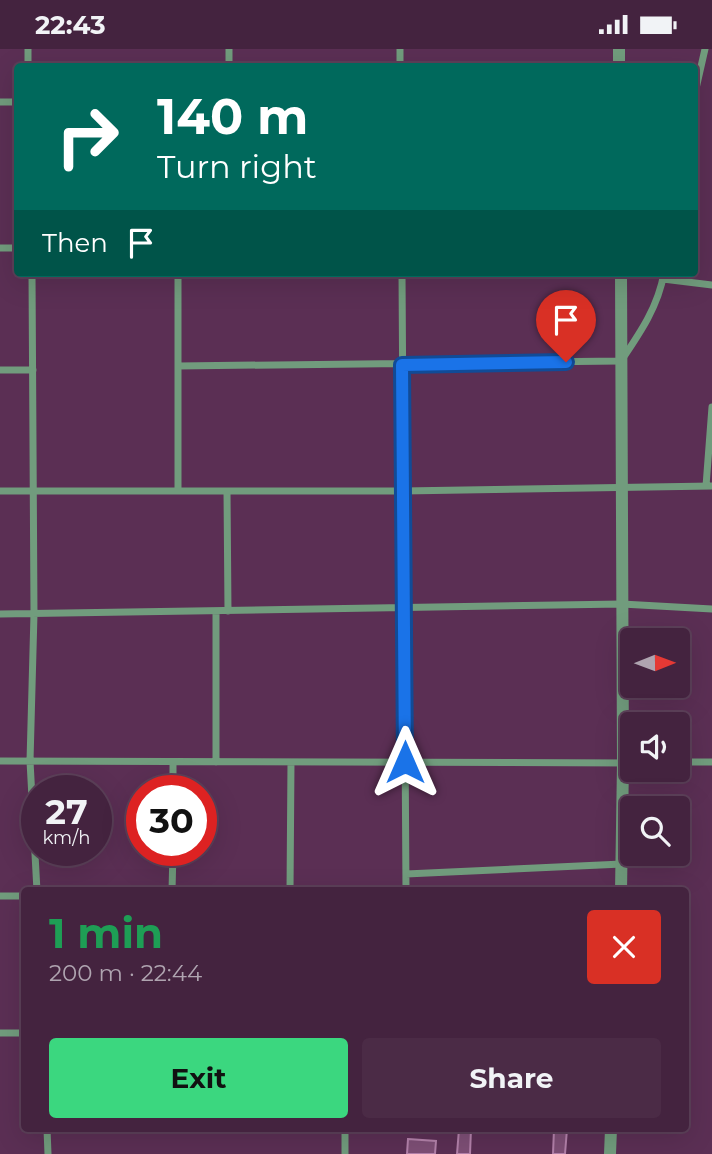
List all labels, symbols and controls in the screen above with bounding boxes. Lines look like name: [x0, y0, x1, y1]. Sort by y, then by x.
text: 22:43: [35, 9, 106, 41]
text: 140 m: [157, 87, 309, 146]
icon: right: [42, 91, 133, 182]
text: Turn right: [157, 147, 317, 186]
icon: arrive: [122, 224, 160, 262]
text: Then: [42, 227, 108, 259]
pin: [536, 290, 596, 362]
icon: arrive: [547, 301, 585, 339]
north arrow: [620, 628, 690, 698]
map controls: [620, 628, 690, 866]
button: sound: [620, 712, 690, 782]
position arrow: [368, 725, 442, 799]
speed limit sign: 30: [126, 775, 217, 866]
text: 27: [45, 790, 88, 833]
button: search: [620, 796, 690, 866]
text: km/h: [42, 827, 91, 849]
text: 1 min: [49, 907, 163, 959]
button: close: [587, 910, 661, 984]
text: 200 m · 22:44: [49, 959, 202, 987]
button: Exit: [49, 1038, 348, 1118]
button: Share: [362, 1038, 661, 1118]

